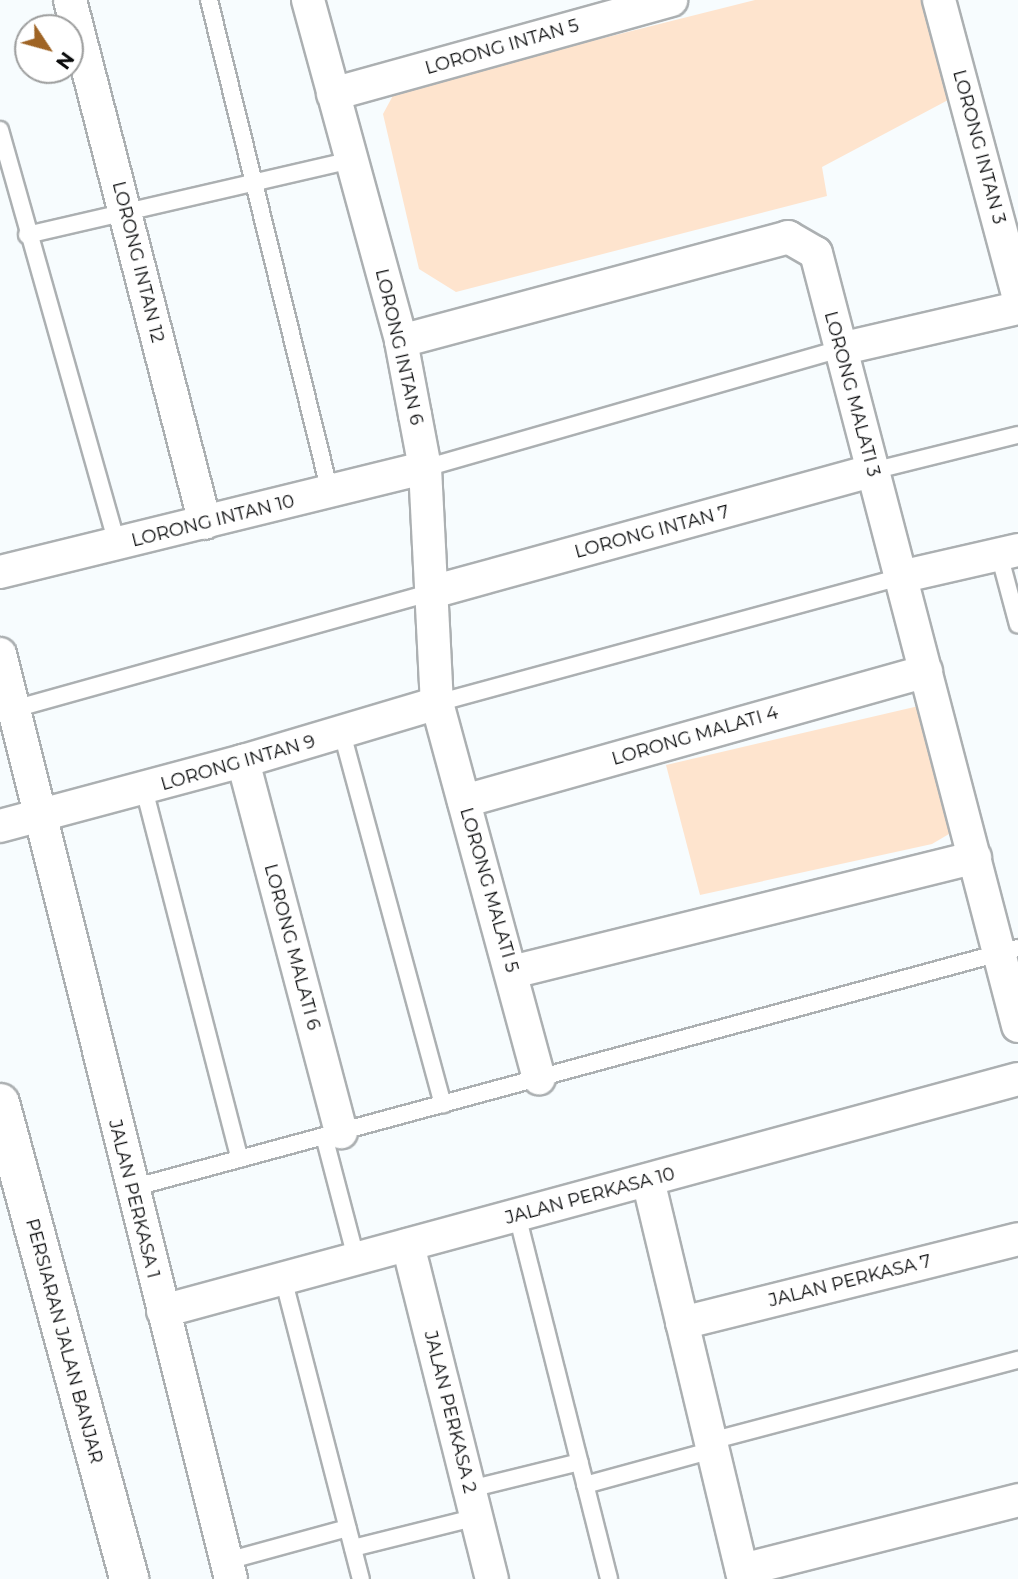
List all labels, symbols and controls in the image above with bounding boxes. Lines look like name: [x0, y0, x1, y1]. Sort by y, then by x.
north arrow: [14, 14, 84, 84]
street label: LORONG INTAN 5: [423, 15, 581, 79]
text: N: [51, 47, 79, 73]
street label: LORONG INTAN 3: [948, 67, 1010, 227]
street label: LORONG INTAN 12: [107, 179, 169, 345]
street label: LORONG INTAN 6: [371, 267, 427, 427]
street label: LORONG MALATI 3: [820, 309, 884, 479]
street label: LORONG INTAN 10: [129, 490, 297, 552]
street label: LORONG INTAN 7: [572, 501, 732, 563]
street label: LORONG MALATI 4: [609, 702, 781, 770]
street label: LORONG INTAN 9: [158, 731, 318, 795]
street label: LORONG MALATI 5: [455, 805, 523, 975]
street label: LORONG MALATI 6: [259, 861, 325, 1033]
street label: JALAN PERKASA 1: [104, 1117, 164, 1281]
street label: JALAN PERKASA 10: [503, 1163, 677, 1229]
street label: PERSIARAN JALAN BANJAR: [21, 1216, 107, 1466]
street label: JALAN PERKASA 7: [766, 1250, 934, 1312]
street label: JALAN PERKASA 2: [419, 1329, 481, 1495]

